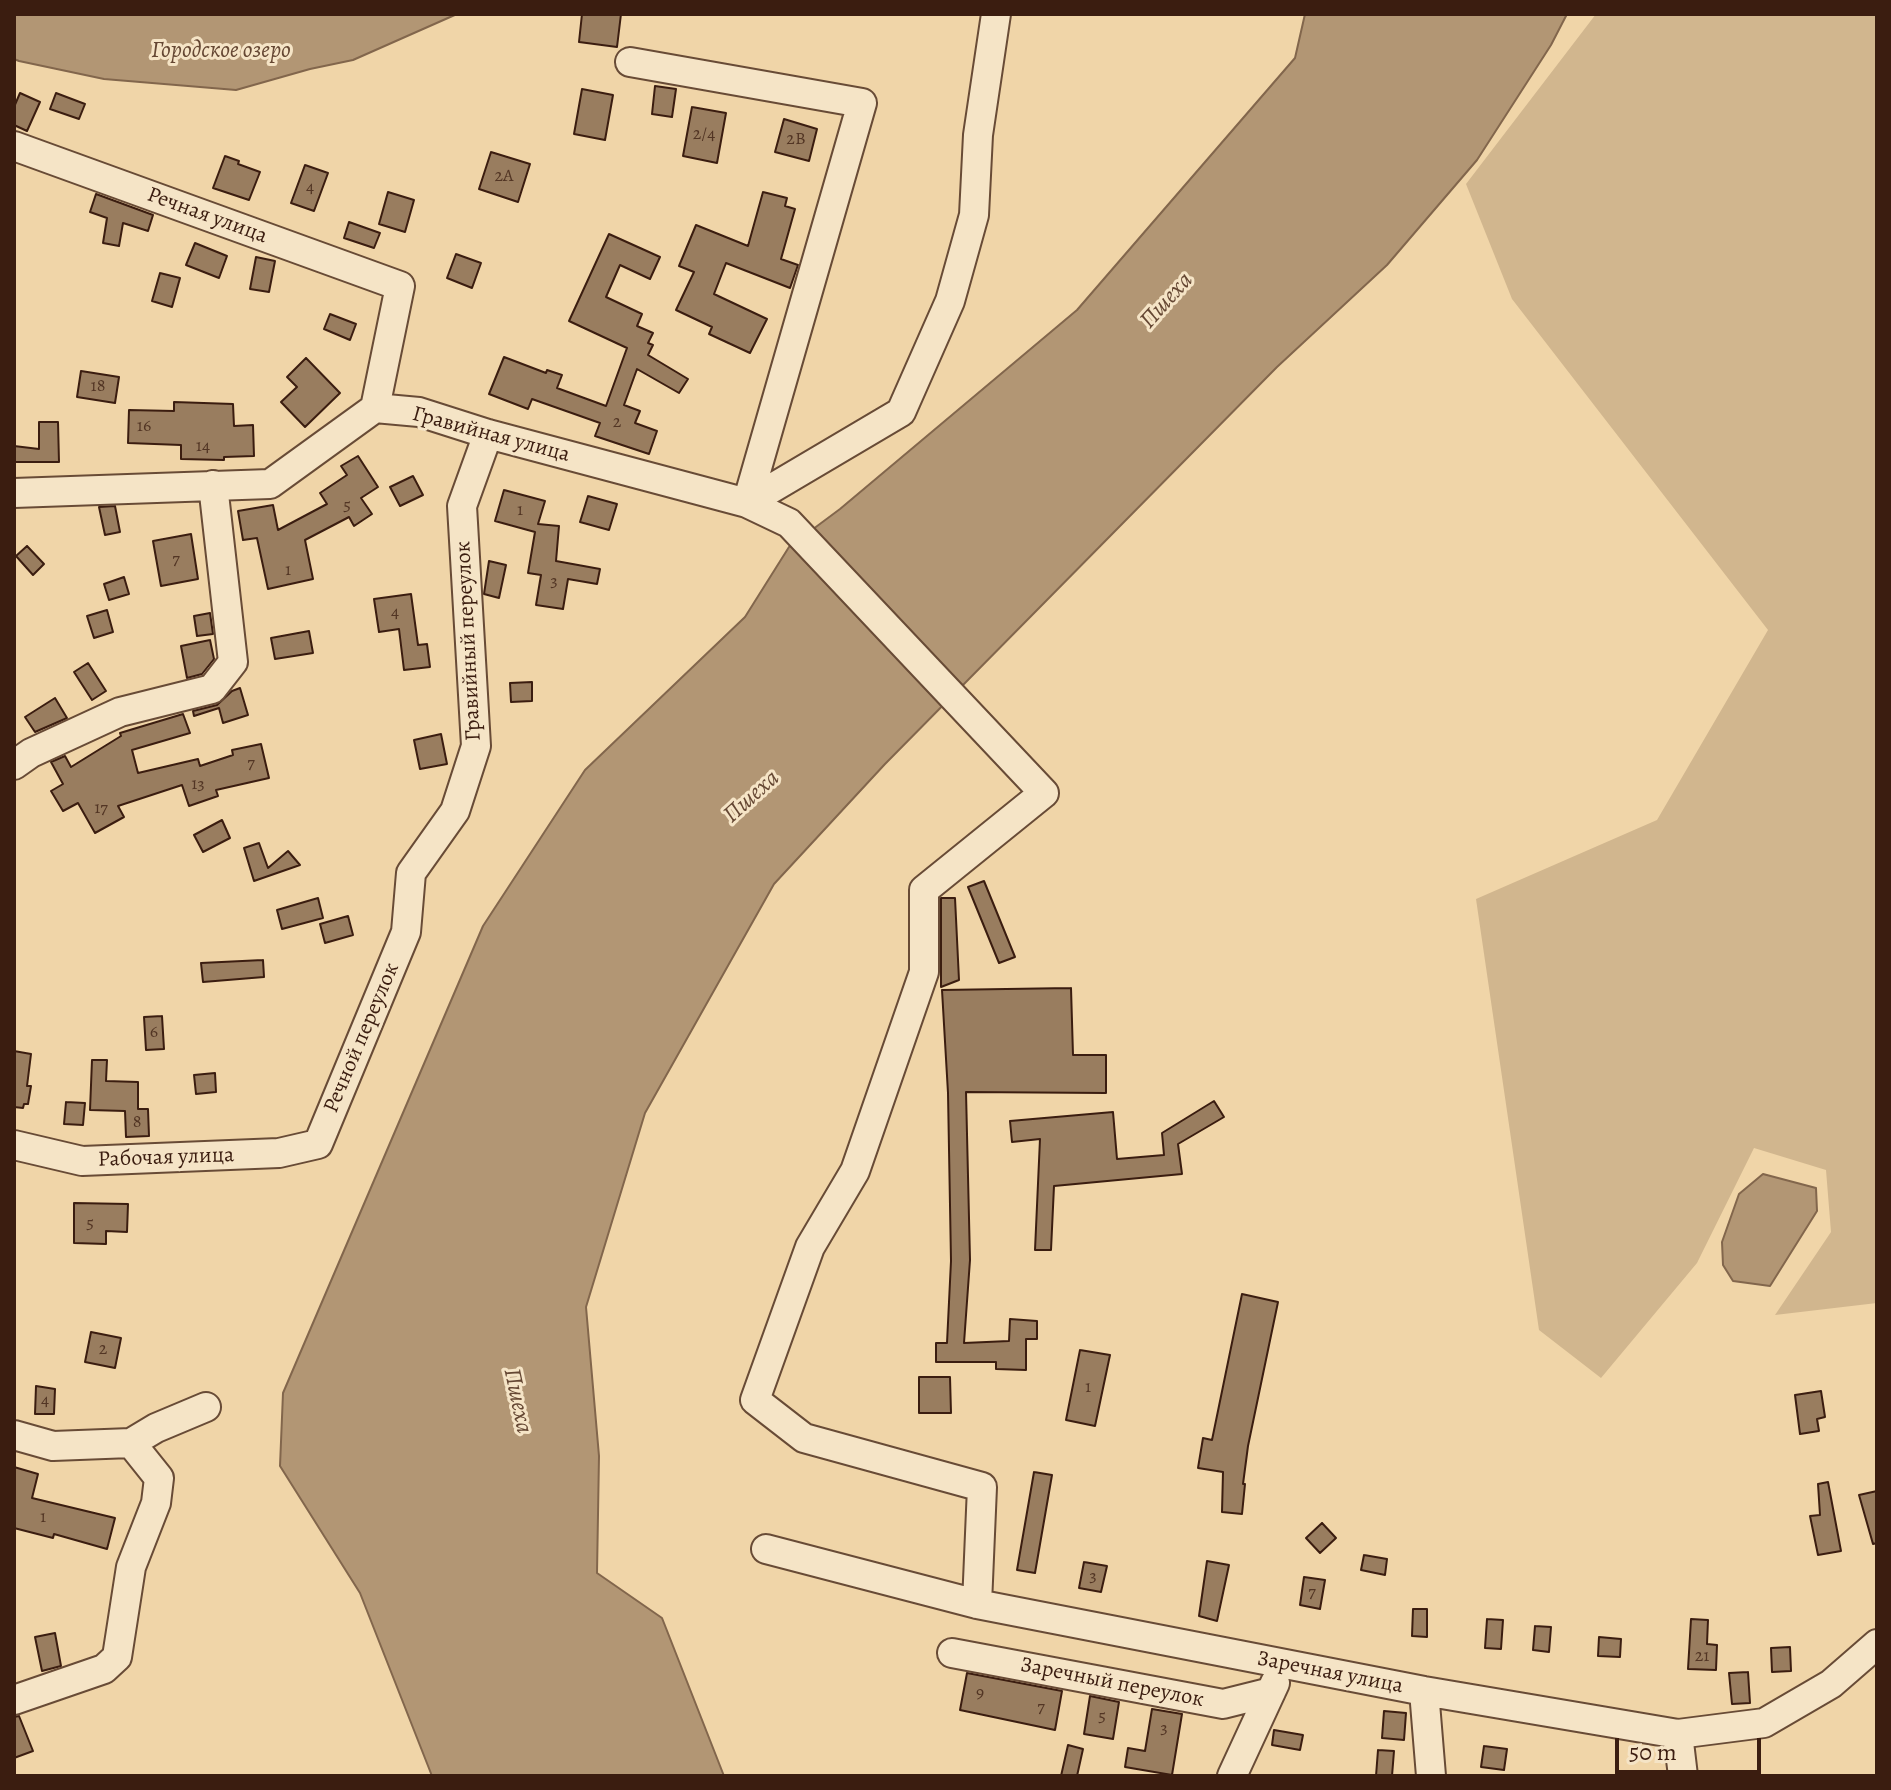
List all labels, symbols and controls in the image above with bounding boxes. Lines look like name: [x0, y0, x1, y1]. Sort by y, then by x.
water label: Городское озеро: [151, 37, 291, 65]
house number: 2/4: [693, 124, 715, 146]
house number: 2В: [786, 129, 806, 151]
house number: 2А: [494, 166, 514, 188]
house number: 4: [306, 177, 314, 199]
street label: Речная улица: [143, 182, 271, 250]
water label: Пшеха: [1134, 267, 1200, 335]
house number: 18: [91, 376, 105, 398]
street label: Гравийная улица: [409, 401, 573, 469]
house number: 2: [613, 412, 621, 434]
house number: 16: [137, 416, 151, 438]
house number: 14: [196, 436, 210, 458]
house number: 5: [343, 495, 351, 517]
house number: 1: [517, 500, 523, 522]
street label: Гравийный переулок: [451, 540, 487, 742]
house number: 7: [172, 549, 180, 571]
house number: 1: [285, 560, 291, 582]
house number: 3: [550, 571, 558, 593]
house number: 4: [391, 602, 399, 624]
house number: 7: [247, 753, 255, 775]
water label: Пшеха: [718, 764, 786, 830]
house number: 13: [191, 774, 205, 796]
house number: 17: [94, 798, 108, 820]
street label: Речной переулок: [318, 959, 406, 1117]
house number: 6: [150, 1022, 158, 1044]
house number: 8: [133, 1112, 141, 1134]
street label: Рабочая улица: [97, 1142, 235, 1174]
house number: 5: [86, 1213, 94, 1235]
house number: 2: [99, 1339, 107, 1361]
water label: Пшеха: [496, 1366, 538, 1436]
house number: 1: [1085, 1377, 1091, 1399]
house number: 4: [41, 1390, 49, 1412]
house number: 1: [40, 1507, 46, 1529]
house number: 3: [1089, 1566, 1097, 1588]
house number: 7: [1308, 1582, 1316, 1604]
street label: Заречная улица: [1255, 1646, 1405, 1700]
house number: 21: [1695, 1646, 1709, 1668]
street label: Заречный переулок: [1018, 1652, 1206, 1714]
house number: 9: [976, 1683, 984, 1705]
house number: 7: [1037, 1697, 1045, 1719]
house number: 5: [1098, 1706, 1106, 1728]
house number: 3: [1160, 1718, 1168, 1740]
scale bar: [1619, 1722, 1765, 1772]
text: 50 m: [1629, 1736, 1677, 1768]

